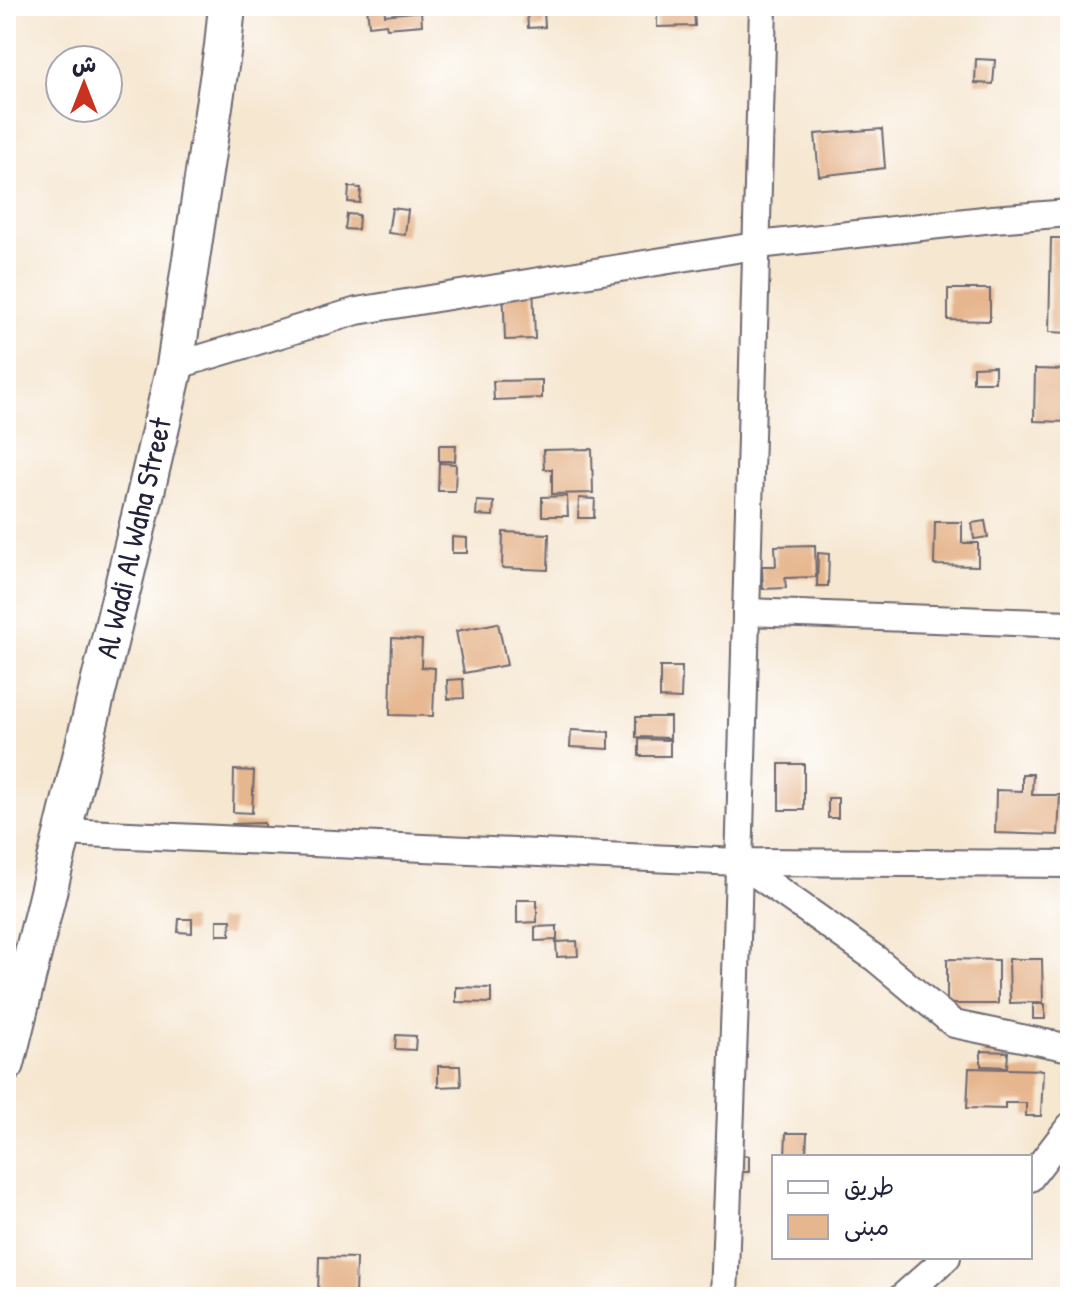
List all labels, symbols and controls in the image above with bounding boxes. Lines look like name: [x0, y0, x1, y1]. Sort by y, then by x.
north arrow: [44, 44, 124, 124]
text: ش: [72, 49, 96, 79]
street label: Al Wadi Al Waha Street: [86, 413, 180, 662]
legend: [772, 1155, 1032, 1259]
text: طريق: [844, 1170, 894, 1202]
text: مبنى: [844, 1210, 889, 1242]

